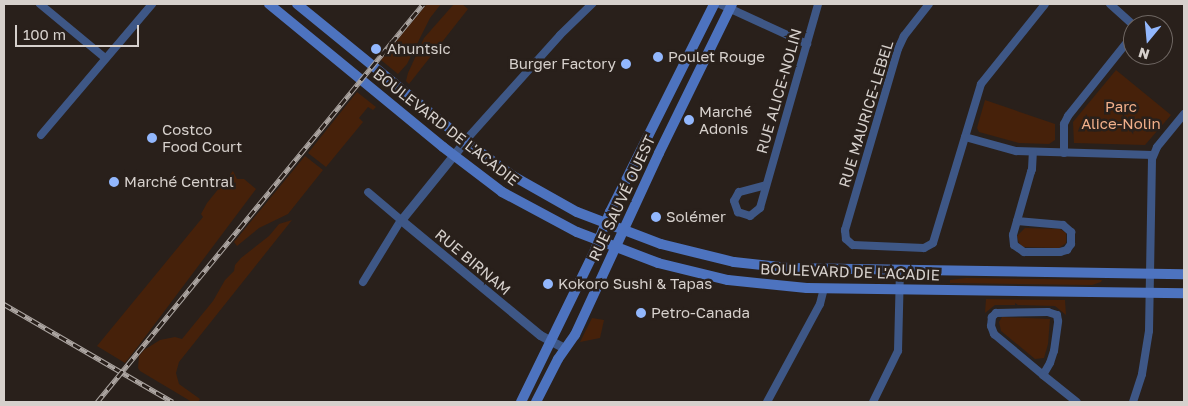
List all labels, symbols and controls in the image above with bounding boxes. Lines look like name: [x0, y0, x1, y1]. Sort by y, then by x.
scale bar: [18, 15, 141, 47]
north arrow: [1123, 15, 1173, 65]
text: 100 m: [23, 25, 66, 43]
street label: RUE ALICE-NOLIN: [753, 26, 805, 156]
street label: RUE MAURICE-LEBEL: [835, 38, 897, 190]
place label: Ahuntsic: [387, 40, 451, 58]
marker: Ahuntsic: [369, 42, 383, 56]
text: N: [1136, 44, 1151, 64]
place label: Poulet Rouge: [668, 48, 765, 66]
marker: Poulet Rouge: [652, 51, 664, 63]
place label: Burger Factory: [509, 55, 616, 73]
marker: Burger Factory: [620, 58, 632, 70]
street label: BOULEVARD DE L'ACADIE: [370, 65, 522, 189]
park label: Parc Alice-Nolin: [1081, 97, 1161, 132]
place label: Marché Adonis: [699, 102, 752, 137]
marker: Marché Adonis: [683, 114, 695, 126]
place label: Costco Food Court: [162, 120, 242, 155]
marker: Costco Food Court: [146, 132, 158, 144]
street label: RUE SAUVÉ OUEST: [585, 132, 659, 264]
place label: Marché Central: [124, 173, 234, 191]
marker: Marché Central: [108, 176, 120, 188]
place label: Solémer: [666, 208, 726, 226]
marker: Solémer: [650, 211, 662, 223]
street label: RUE BIRNAM: [432, 225, 514, 299]
street label: BOULEVARD DE L'ACADIE: [760, 260, 940, 284]
place label: Kokoro Sushi & Tapas: [558, 275, 712, 293]
marker: Kokoro Sushi & Tapas: [542, 278, 554, 290]
place label: Petro-Canada: [651, 304, 750, 322]
marker: Petro-Canada: [635, 307, 647, 319]

